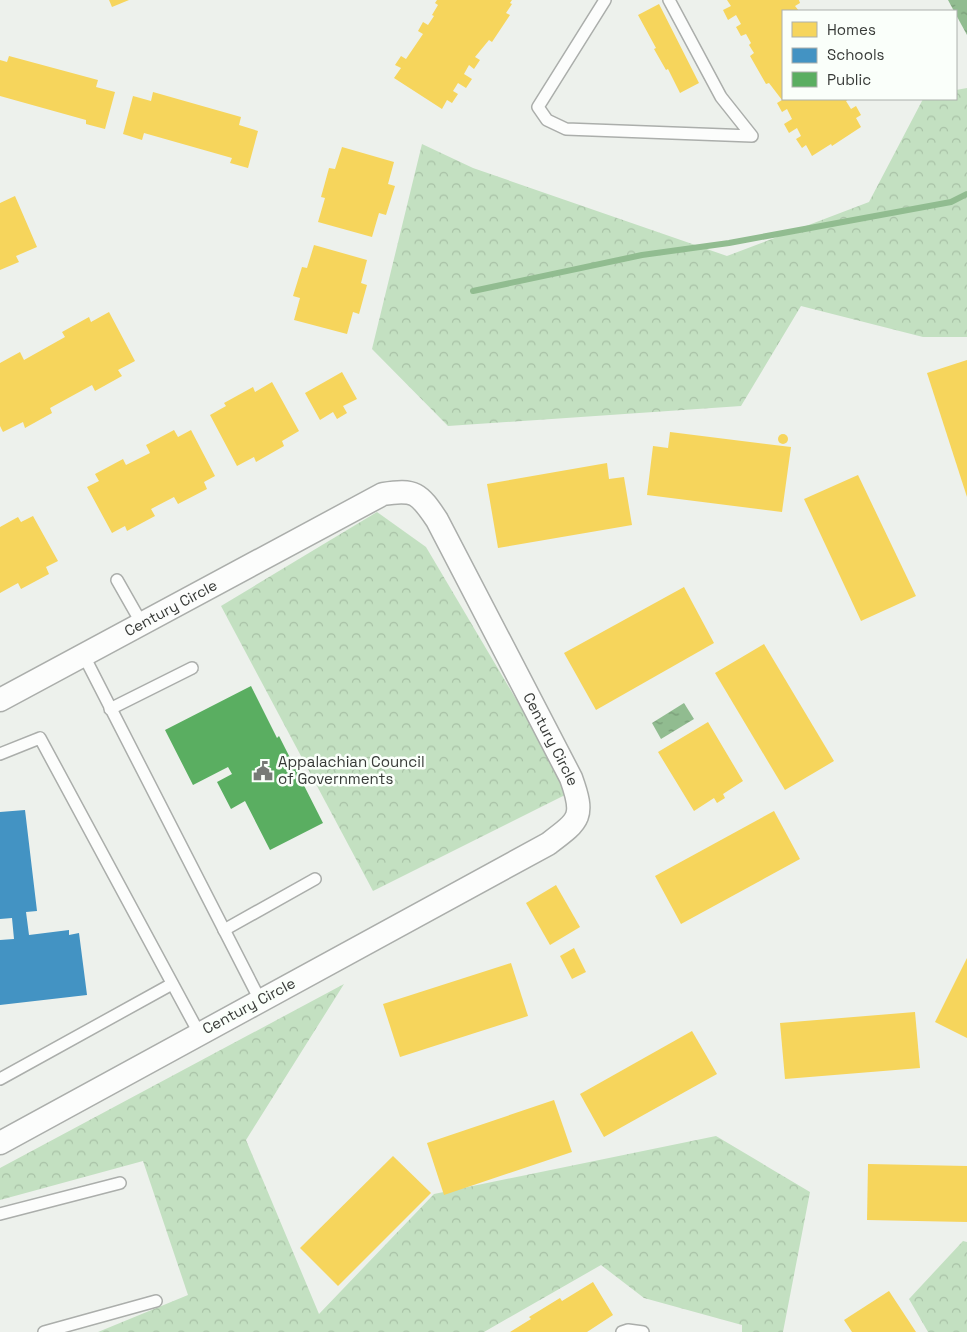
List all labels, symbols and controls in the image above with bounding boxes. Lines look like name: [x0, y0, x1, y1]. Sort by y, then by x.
legend: [782, 10, 957, 100]
text: Homes: [827, 20, 876, 39]
text: Schools: [827, 45, 885, 64]
text: Public: [827, 70, 871, 89]
street label: Century Circle: [121, 575, 220, 640]
street label: Century Circle: [519, 689, 583, 788]
place label: Appalachian Council of Governments: [278, 752, 425, 788]
public building icon: Appalachian Council of Governments: [252, 760, 274, 782]
street label: Century Circle: [199, 973, 299, 1038]

